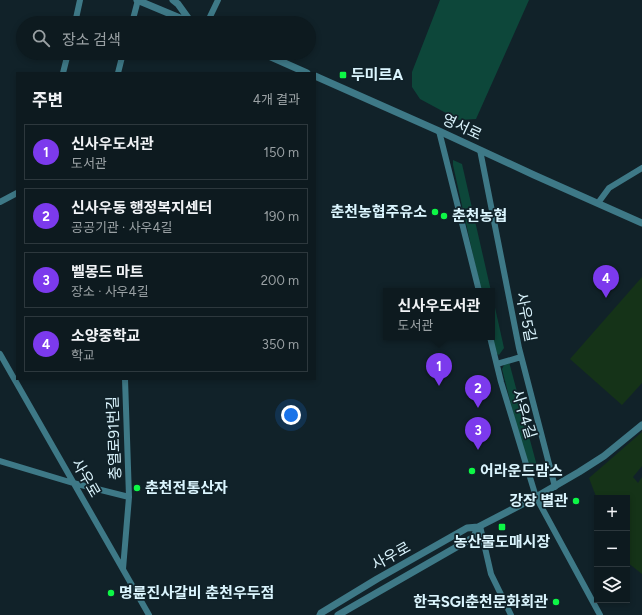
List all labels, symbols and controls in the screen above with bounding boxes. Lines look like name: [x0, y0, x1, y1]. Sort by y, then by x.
search box: [16, 16, 316, 60]
icon: search: [30, 27, 52, 49]
text: 장소 검색: [62, 31, 121, 49]
place label: 두미르A: [351, 66, 403, 84]
marker: 두미르A: [338, 70, 348, 80]
text: 주변: [32, 90, 63, 110]
text: 4개 결과: [253, 92, 300, 107]
street label: 영서로: [439, 110, 485, 144]
text: 신사우도서관: [71, 135, 154, 153]
text: 1: [43, 145, 49, 160]
text: 150 m: [264, 145, 299, 160]
text: 도서관: [71, 156, 107, 171]
text: 신사우동 행정복지센터: [71, 199, 213, 217]
place label: 춘천농협주유소: [330, 203, 427, 221]
marker: 춘천농협주유소: [430, 207, 440, 217]
place label: 춘천농협: [452, 207, 507, 225]
text: 2: [42, 209, 50, 224]
text: 190 m: [264, 209, 299, 224]
marker: 춘천농협: [439, 211, 449, 221]
text: 공공기관 · 사우4길: [71, 220, 173, 235]
text: 벨몽드 마트: [71, 263, 144, 281]
pin: 4: [593, 265, 619, 298]
text: 3: [42, 273, 50, 288]
text: 200 m: [261, 273, 299, 288]
text: 장소 · 사우4길: [71, 284, 149, 299]
popup: [383, 288, 495, 340]
street label: 사우5길: [512, 291, 540, 343]
text: 신사우도서관: [398, 297, 480, 315]
text: 도서관: [398, 318, 433, 333]
text: 소양중학교: [71, 327, 140, 345]
text: 4: [42, 337, 50, 352]
text: 350 m: [262, 337, 299, 352]
text: 학교: [71, 348, 95, 363]
pin: 1: [426, 353, 452, 386]
pin: 2: [465, 375, 491, 408]
street label: 사우4길: [508, 387, 540, 441]
street label: 충열로91번길: [104, 396, 124, 480]
your location: [281, 405, 301, 425]
pin: 3: [465, 417, 491, 450]
street label: 사우로: [68, 456, 104, 500]
place label: 어라운드맘스: [480, 462, 563, 480]
marker: 어라운드맘스: [467, 466, 477, 476]
place label: 춘천전통산자: [145, 479, 228, 497]
marker: 춘천전통산자: [132, 483, 142, 493]
place label: 강장 별관: [509, 492, 568, 510]
map controls: [594, 495, 630, 603]
button: +: [594, 495, 630, 531]
marker: 강장 별관: [571, 496, 581, 506]
marker: 농산물도매시장: [497, 522, 507, 532]
button: −: [594, 531, 630, 567]
place label: 농산물도매시장: [454, 533, 550, 551]
street label: 사우로: [369, 538, 413, 574]
button: layers: [594, 567, 630, 603]
place label: 명륜진사갈비 춘천우두점: [119, 584, 274, 602]
marker: 명륜진사갈비 춘천우두점: [106, 588, 116, 598]
place label: 한국SGI춘천문화회관: [413, 593, 548, 611]
marker: 한국SGI춘천문화회관: [551, 597, 561, 607]

